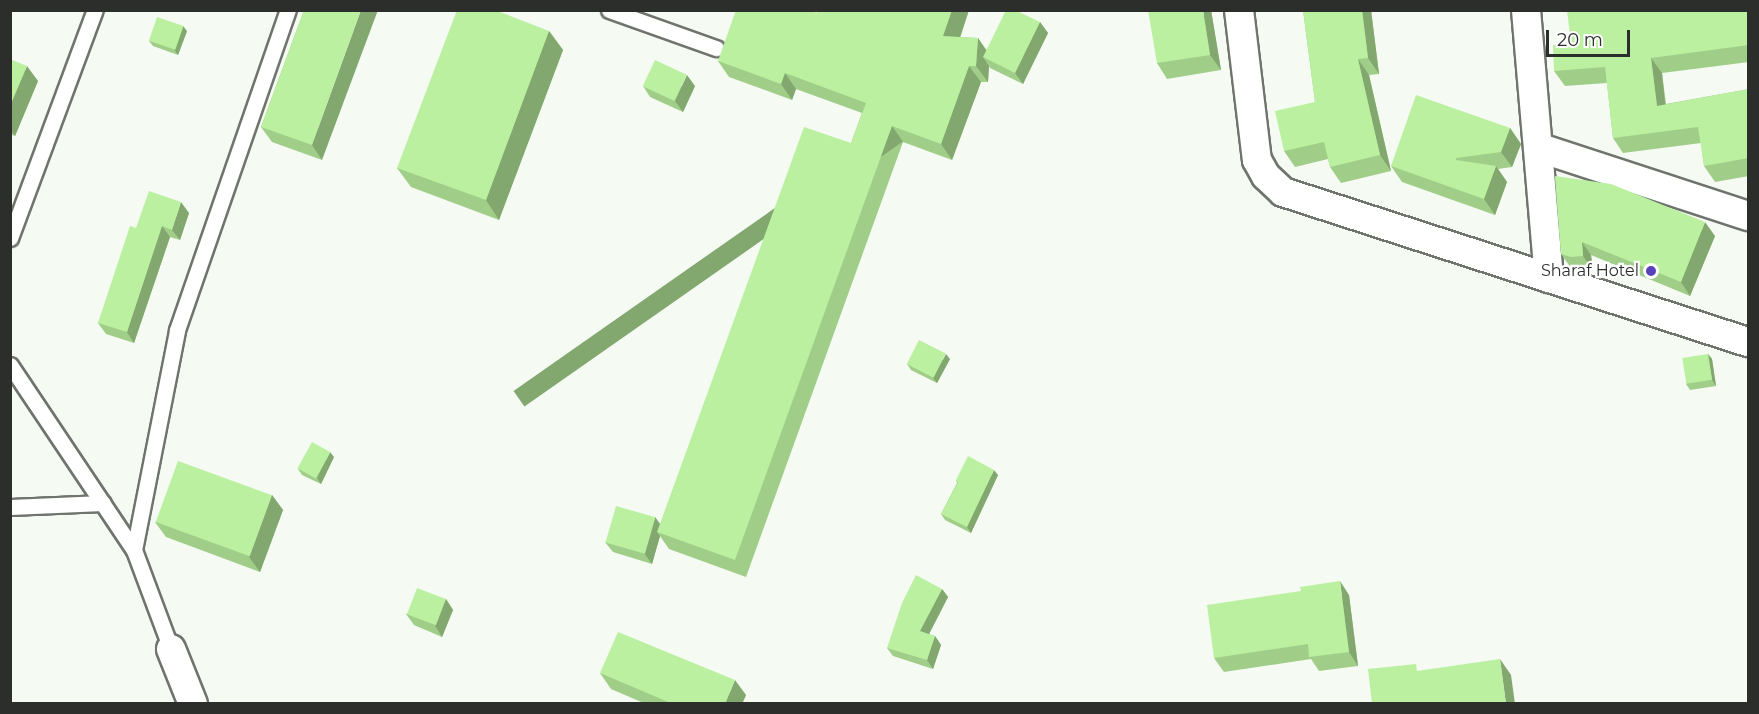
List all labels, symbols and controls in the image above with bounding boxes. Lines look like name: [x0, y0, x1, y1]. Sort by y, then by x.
scale bar: [1549, 18, 1633, 56]
text: 20 m: [1557, 29, 1603, 51]
place label: Sharaf Hotel: [1541, 261, 1639, 281]
marker: Sharaf Hotel: [1644, 264, 1658, 278]

